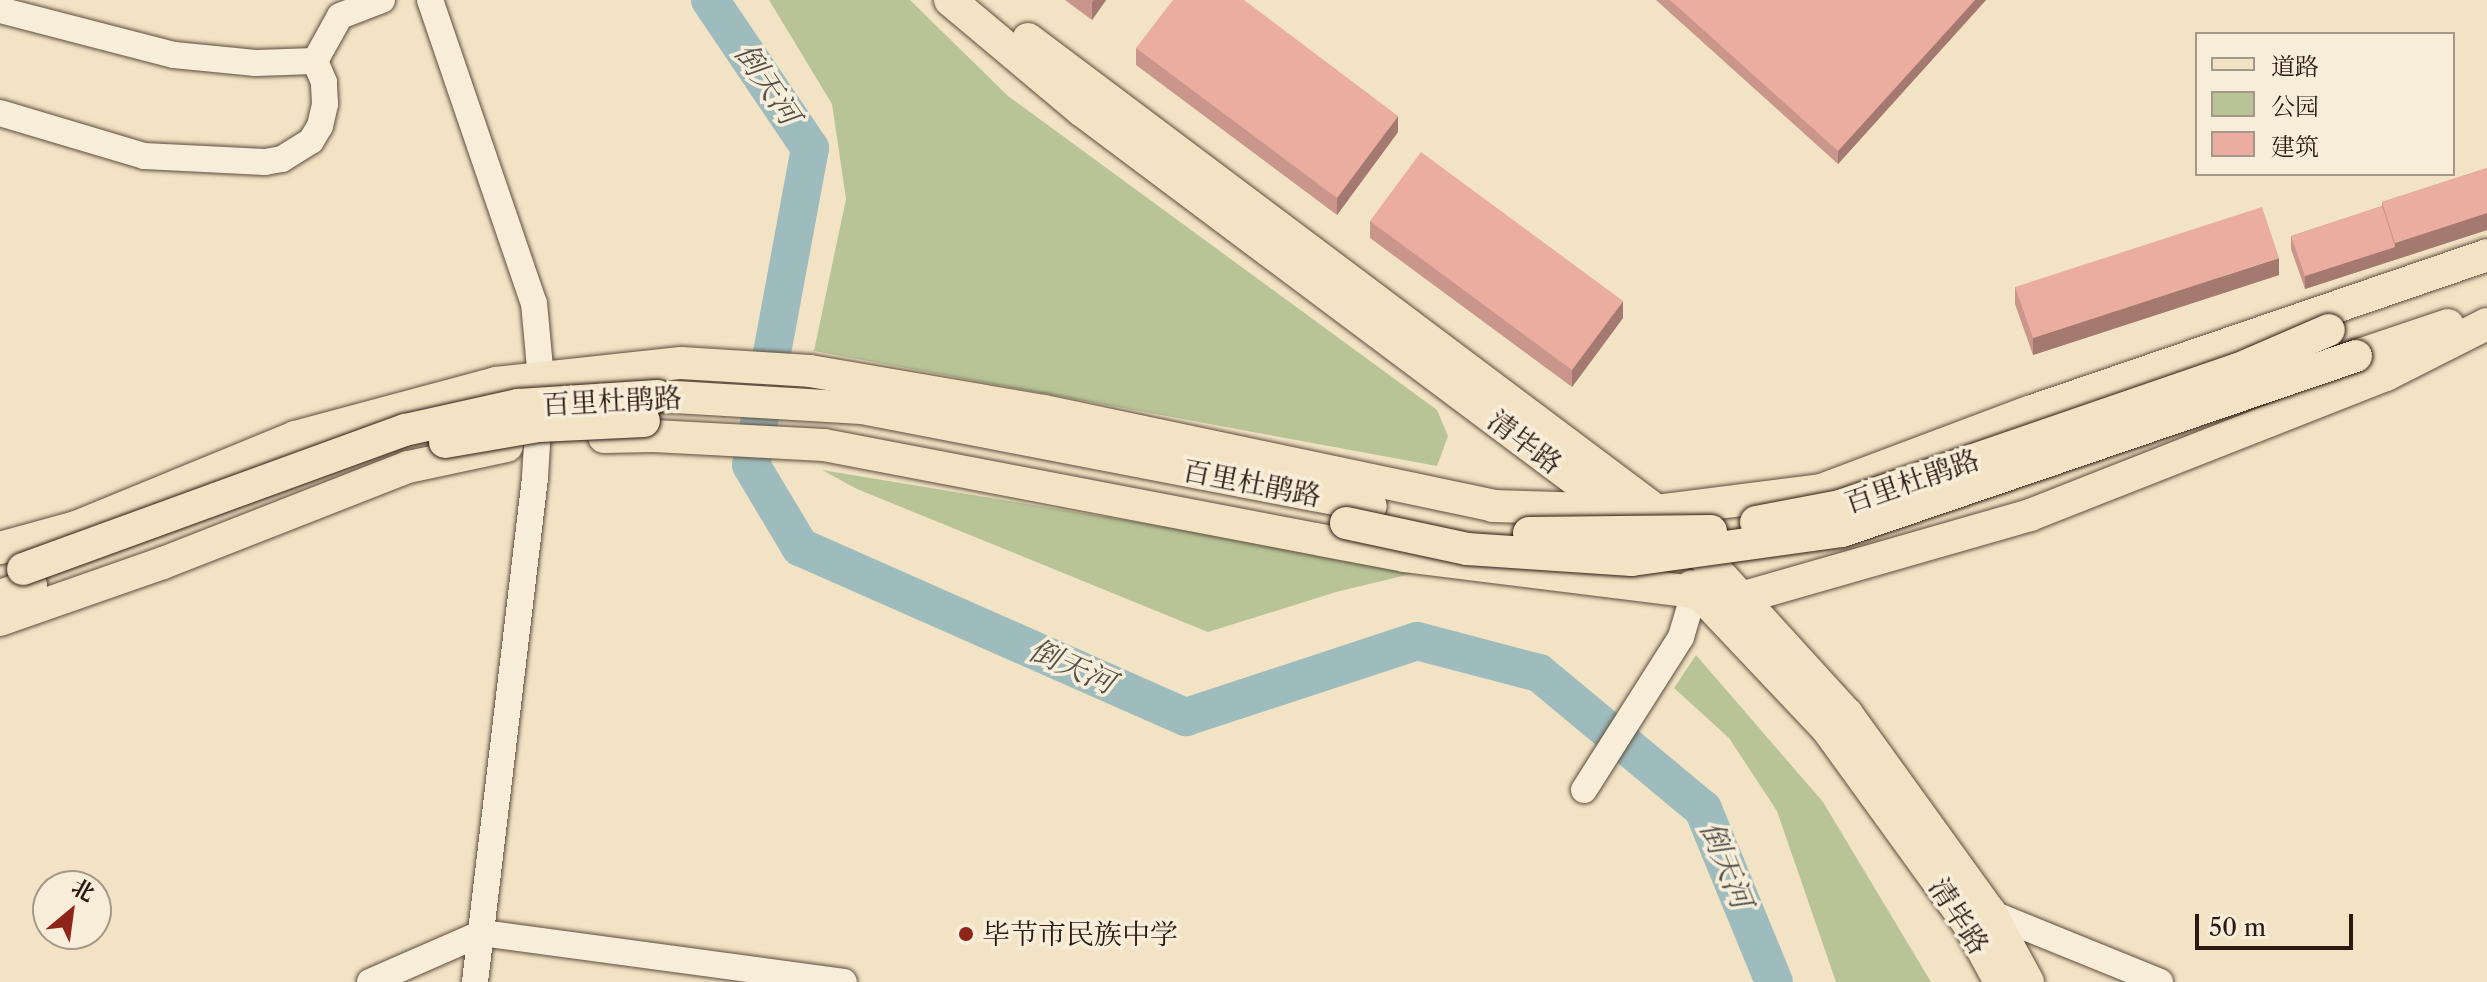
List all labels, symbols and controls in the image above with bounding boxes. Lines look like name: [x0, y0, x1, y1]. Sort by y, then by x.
legend: [2195, 32, 2455, 176]
water label: 倒天河: [727, 37, 807, 131]
text: 道路: [2271, 52, 2319, 81]
text: 公园: [2271, 92, 2319, 121]
text: 建筑: [2271, 132, 2319, 161]
street label: 百里杜鹃路: [541, 381, 683, 421]
street label: 清毕路: [1481, 403, 1569, 481]
street label: 百里杜鹃路: [1840, 442, 1984, 520]
street label: 百里杜鹃路: [1180, 453, 1324, 513]
water label: 倒天河: [1024, 632, 1120, 702]
water label: 倒天河: [1692, 817, 1760, 913]
north arrow: [32, 870, 112, 950]
street label: 清毕路: [1922, 872, 1996, 960]
text: 北: [67, 873, 99, 907]
scale bar: [2199, 898, 2357, 948]
text: 50 m: [2209, 913, 2266, 942]
place label: 毕节市民族中学: [982, 917, 1178, 951]
marker: 毕节市民族中学: [957, 925, 975, 943]

